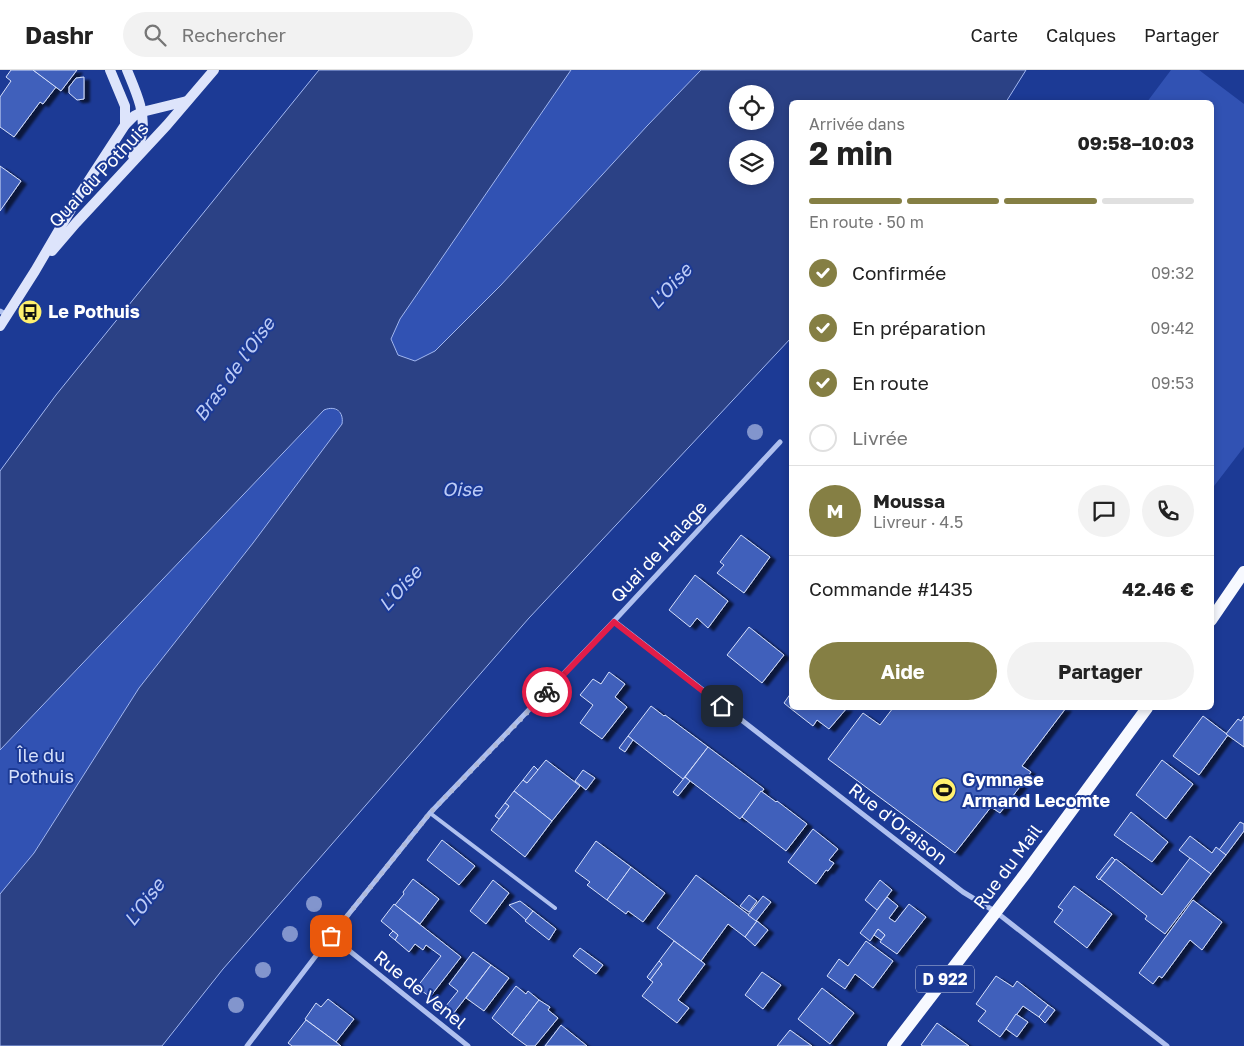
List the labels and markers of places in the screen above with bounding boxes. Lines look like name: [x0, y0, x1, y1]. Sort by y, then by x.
bus stop icon: Le Pothuis: [17, 299, 43, 325]
place label: Le Pothuis: [48, 300, 140, 322]
pin: [701, 685, 743, 727]
place label: Gymnase Armand Lecomte: [962, 768, 1110, 811]
sports icon: Gymnase Armand Lecomte: [931, 777, 957, 803]
pin: [310, 915, 352, 957]

